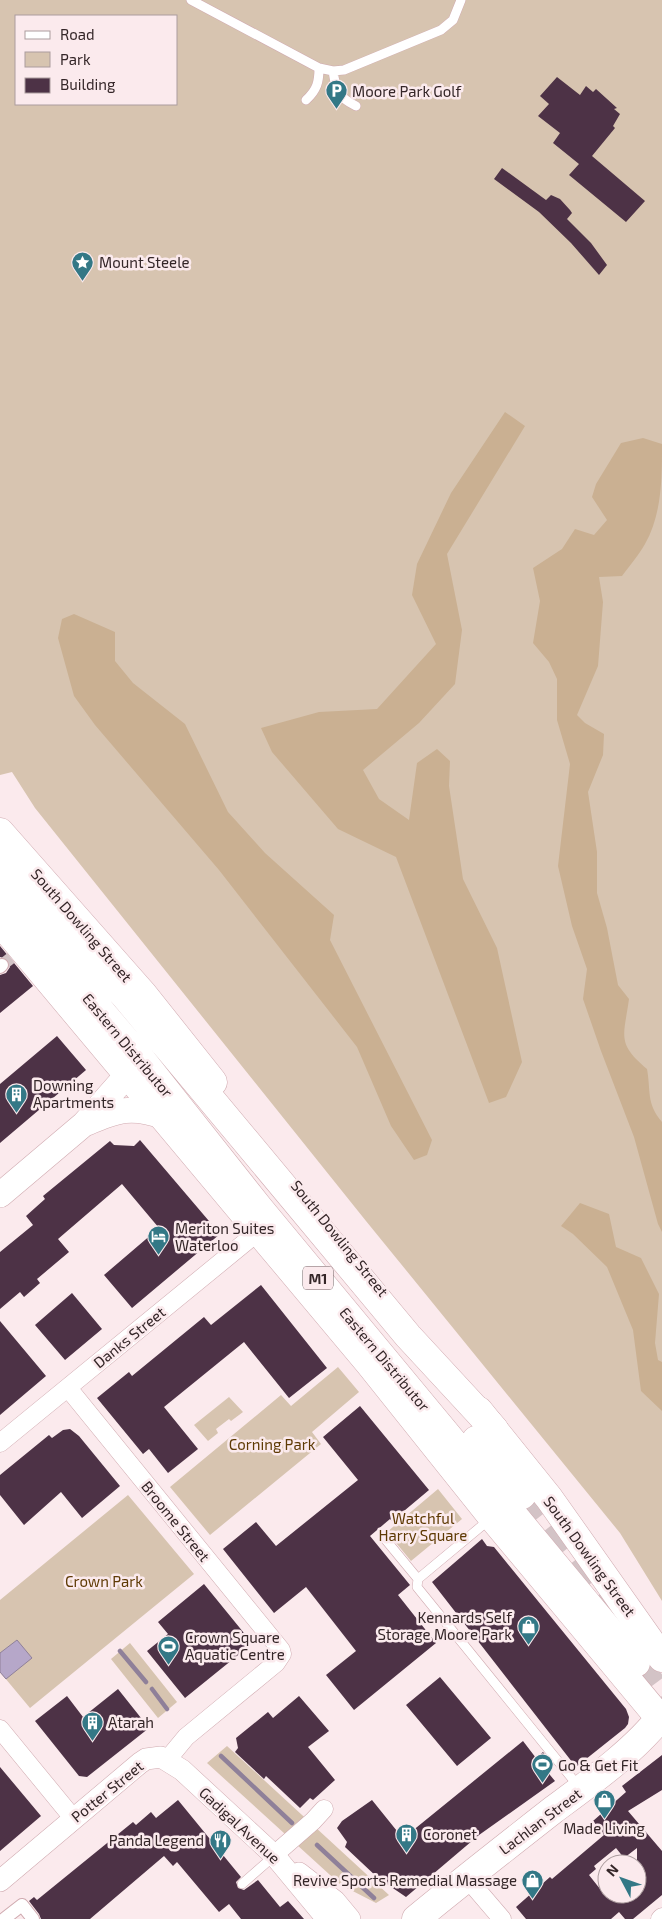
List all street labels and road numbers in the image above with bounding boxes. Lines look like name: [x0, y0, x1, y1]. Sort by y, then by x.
street label: South Dowling Street: [28, 865, 136, 986]
street label: Eastern Distributor: [79, 989, 177, 1101]
street label: South Dowling Street: [288, 1176, 393, 1300]
road number: M1: [303, 1266, 333, 1290]
street label: Danks Street: [89, 1302, 169, 1371]
street label: Eastern Distributor: [336, 1303, 434, 1415]
street label: Broome Street: [138, 1477, 214, 1565]
street label: South Dowling Street: [540, 1492, 640, 1620]
street label: Potter Street: [67, 1756, 147, 1826]
street label: Gadigal Avenue: [196, 1783, 284, 1867]
street label: Lachlan Street: [495, 1784, 585, 1858]

